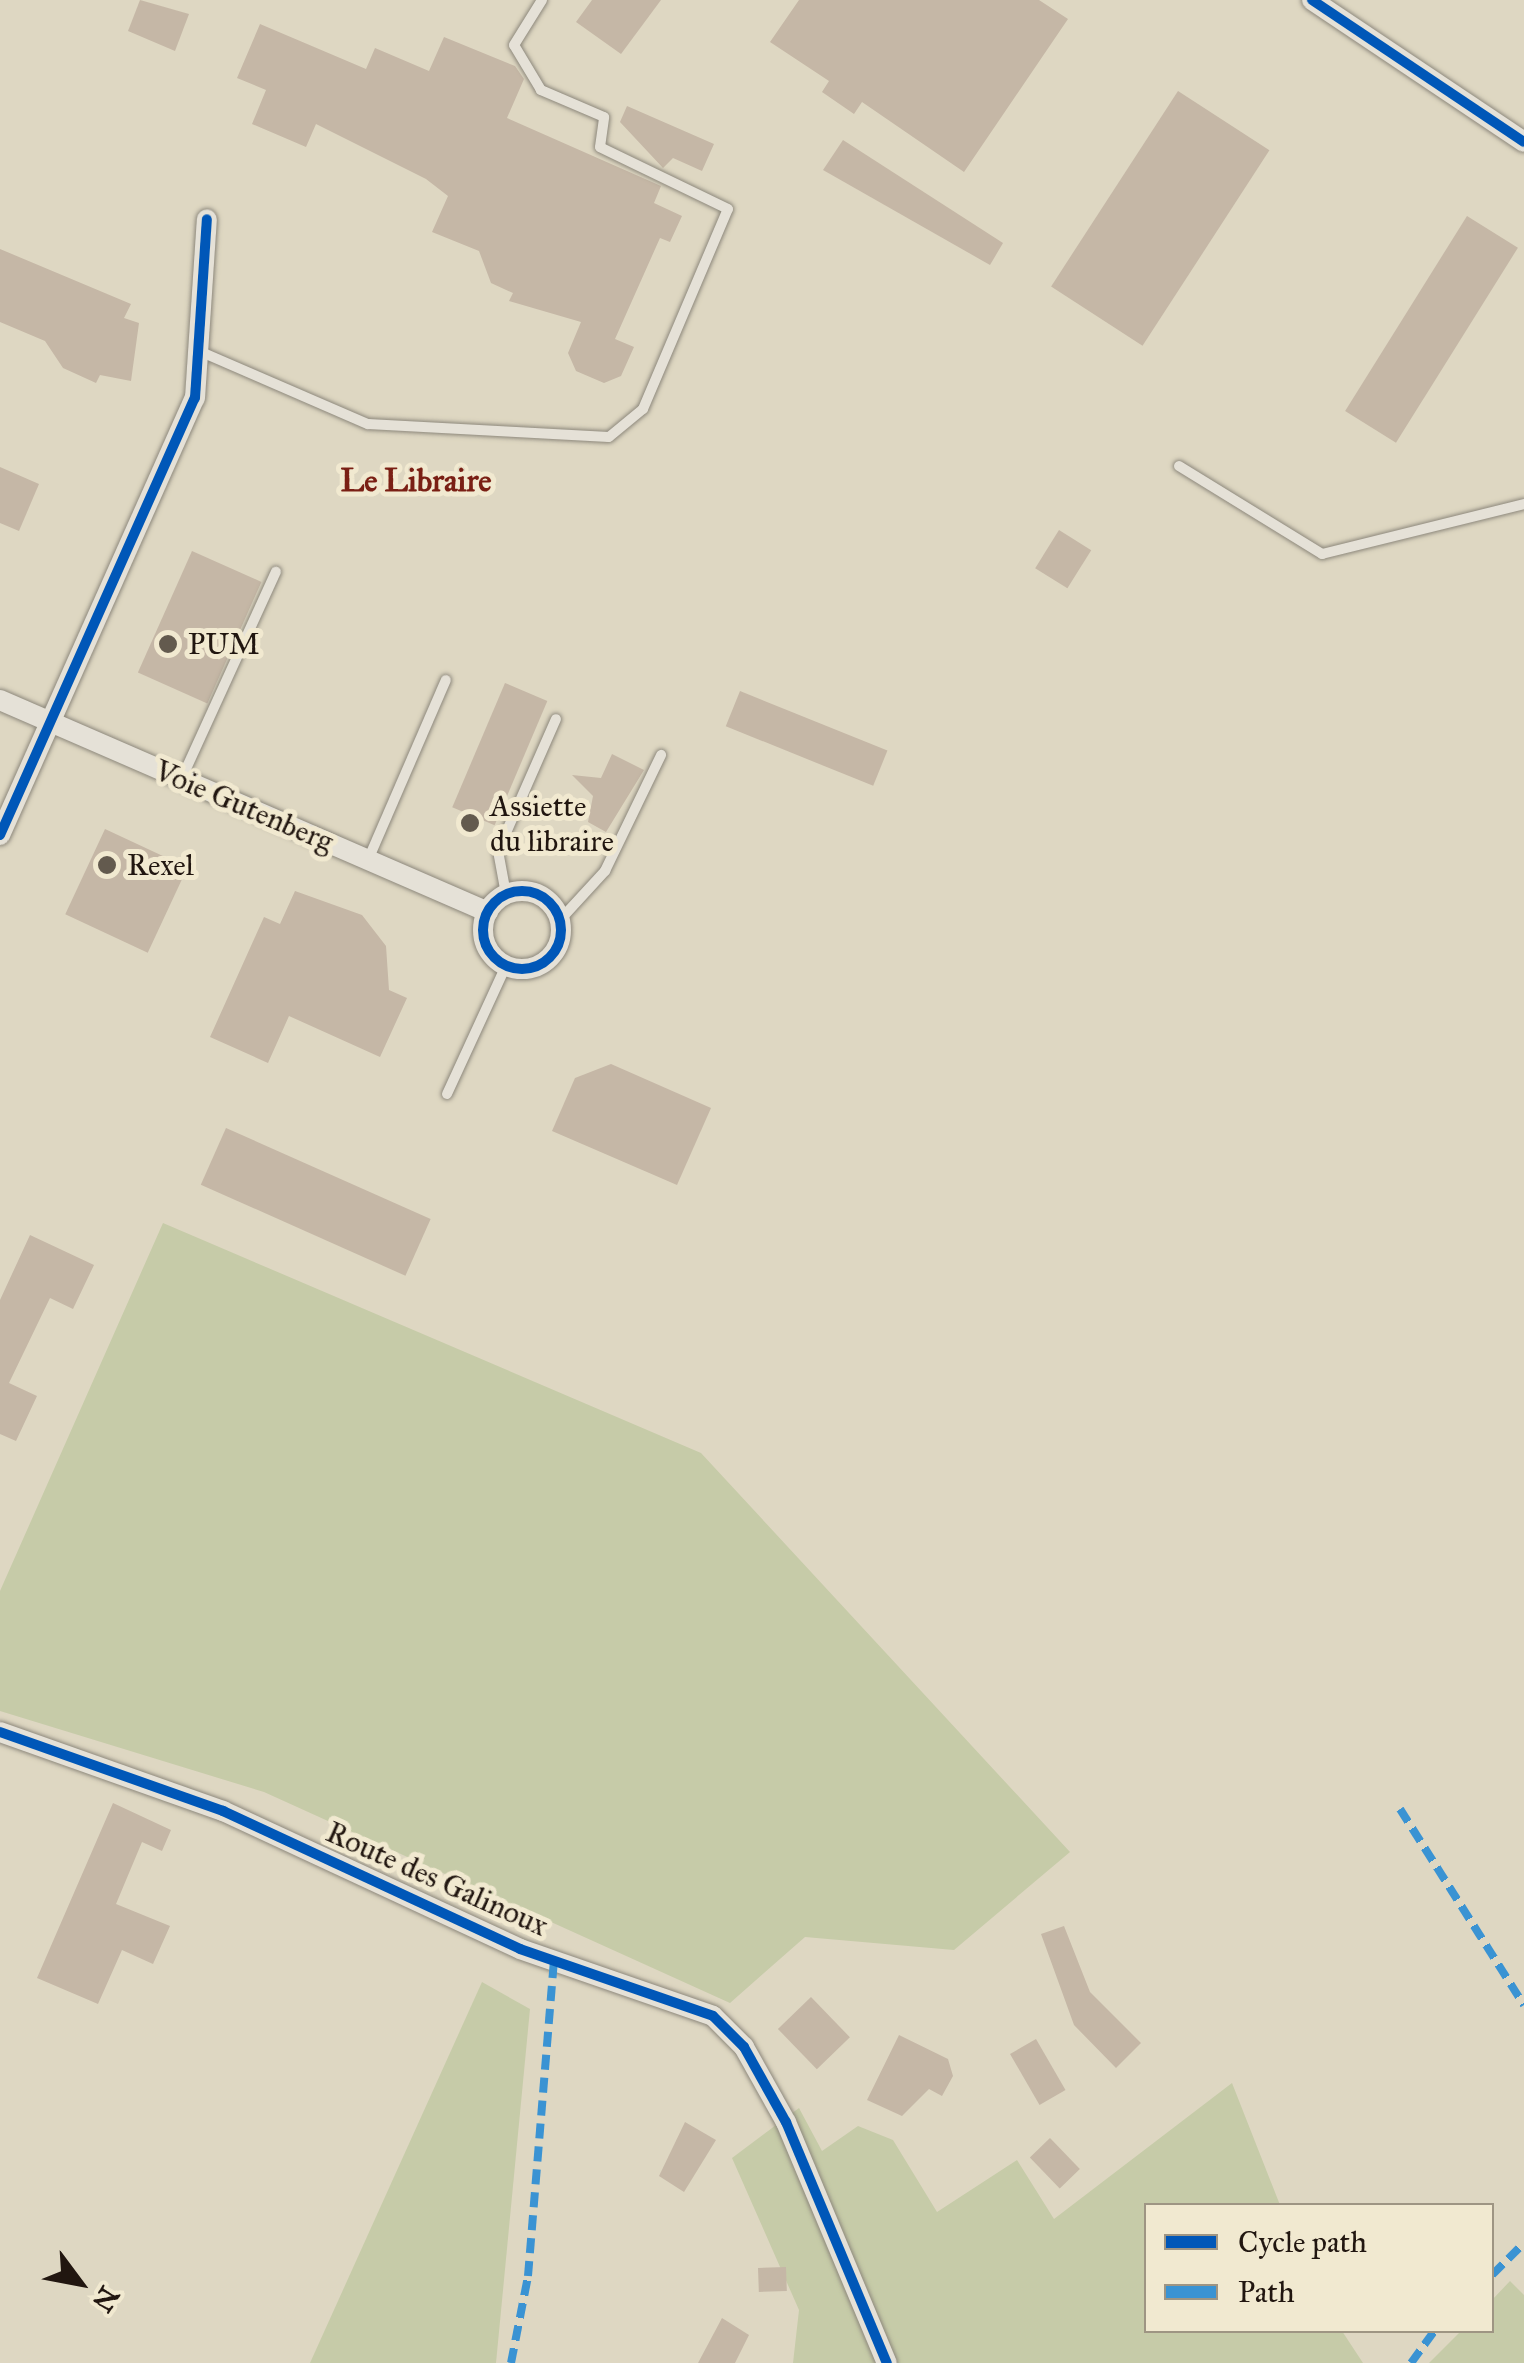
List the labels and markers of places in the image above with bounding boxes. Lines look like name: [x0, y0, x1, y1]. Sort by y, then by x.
place label: PUM: [188, 626, 260, 662]
marker: PUM: [157, 633, 179, 655]
place label: Assiette du libraire: [490, 788, 614, 858]
marker: Assiette du libraire: [459, 812, 481, 834]
place label: Rexel: [127, 847, 194, 883]
marker: Rexel: [96, 854, 118, 876]

